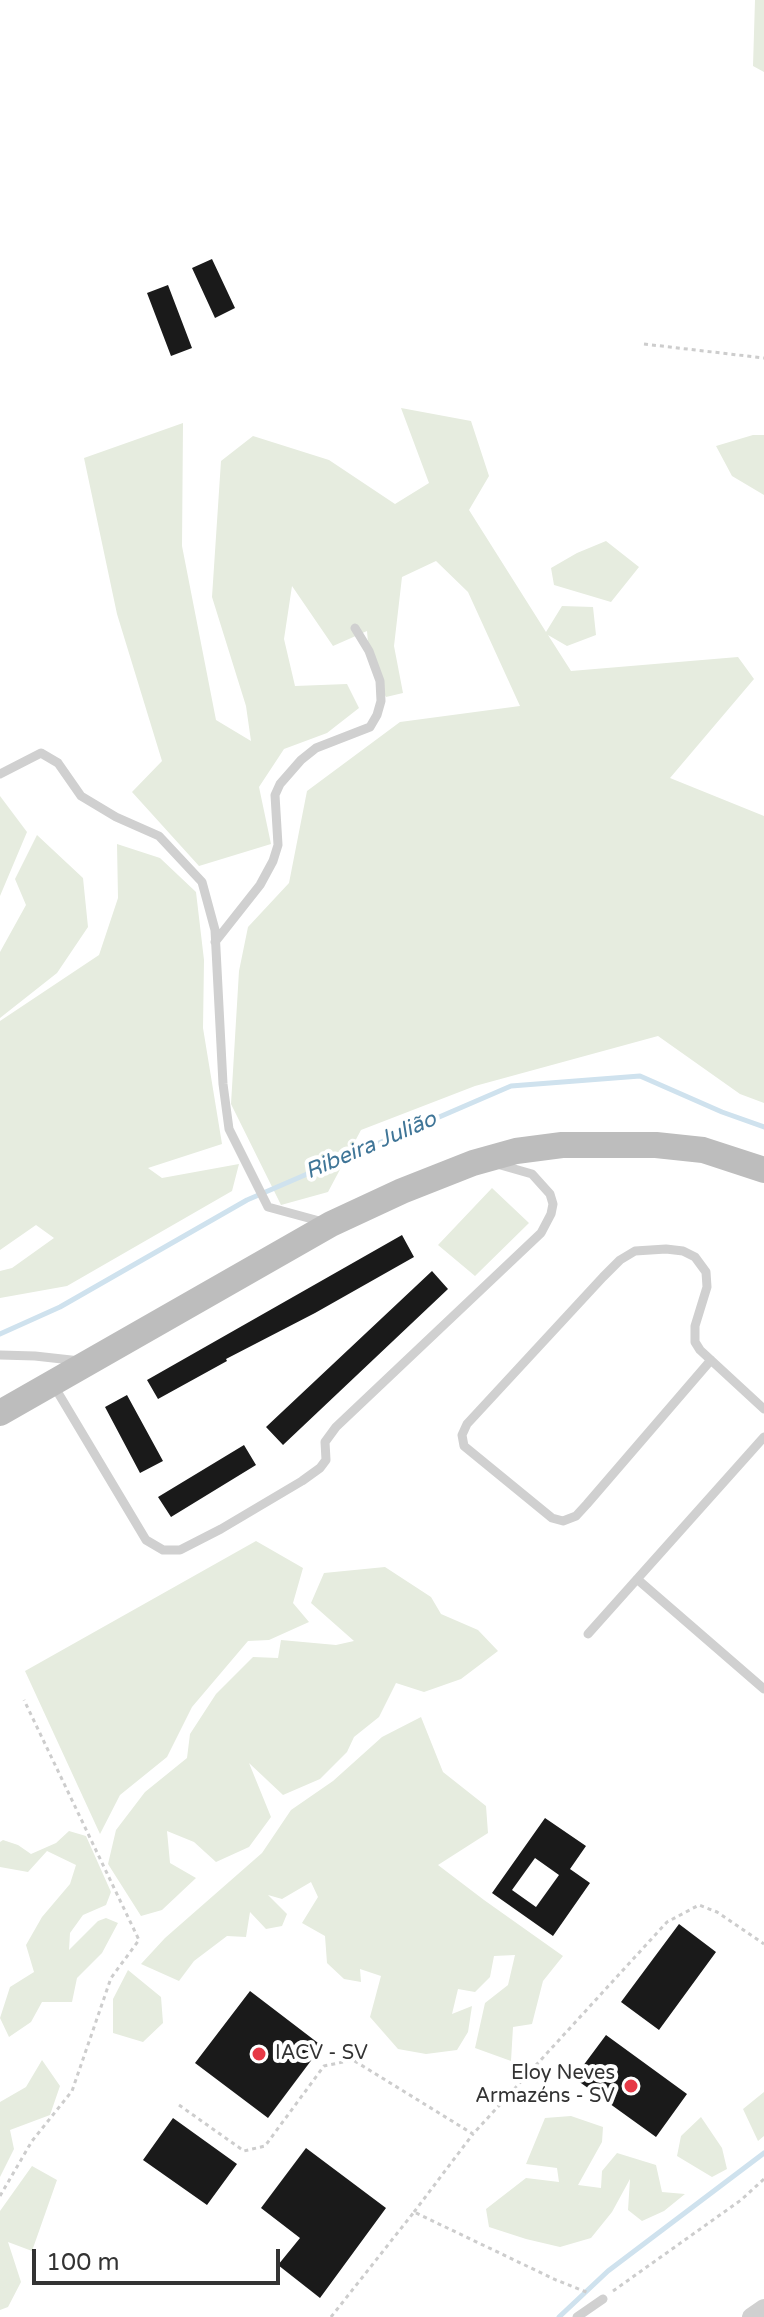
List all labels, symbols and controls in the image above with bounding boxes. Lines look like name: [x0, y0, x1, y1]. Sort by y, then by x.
water label: Ribeira Julião: [301, 1107, 441, 1185]
place label: IACV - SV: [275, 2042, 368, 2066]
marker: IACV - SV: [250, 2045, 268, 2063]
place label: Eloy Neves Armazéns - SV: [475, 2062, 615, 2109]
marker: Eloy Neves Armazéns - SV: [622, 2077, 640, 2095]
scale bar: [36, 2233, 284, 2283]
text: 100 m: [46, 2248, 120, 2277]

